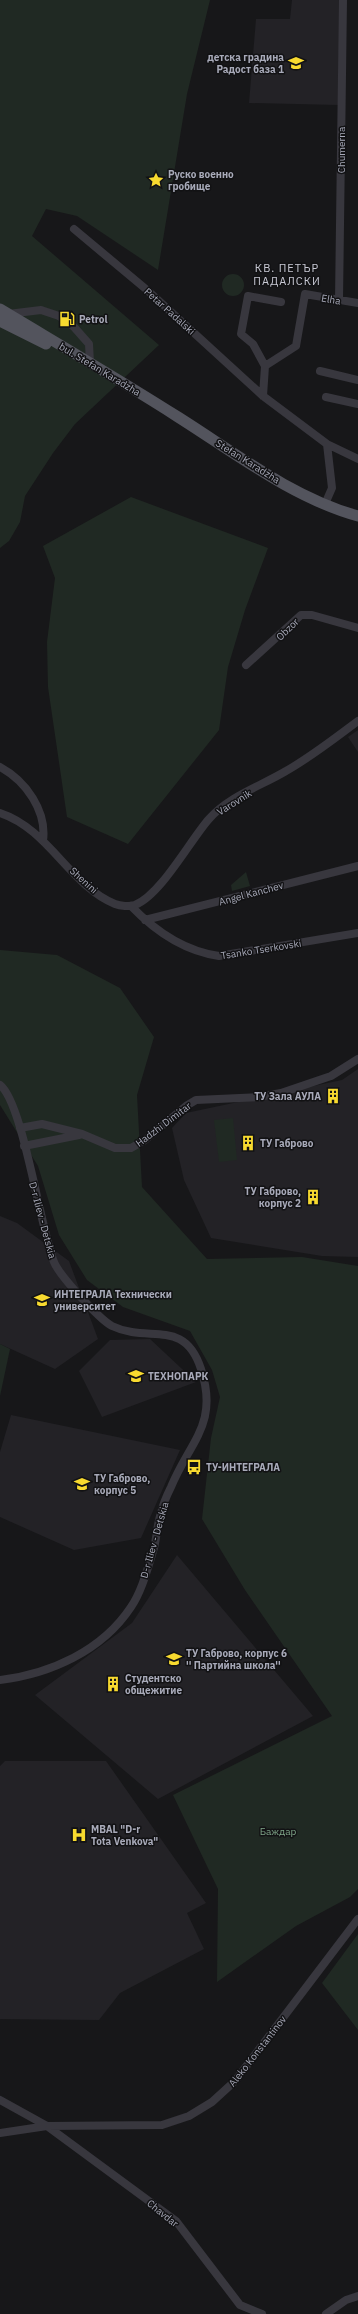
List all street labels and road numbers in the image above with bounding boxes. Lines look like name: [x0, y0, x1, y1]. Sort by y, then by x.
street label: Chumerna: [335, 126, 348, 173]
street label: Petar Padalski: [142, 285, 198, 338]
street label: Elha: [320, 291, 342, 308]
street label: bul. Stefan Karadzha: [57, 340, 143, 399]
street label: Stefan Karadzha: [213, 436, 283, 487]
street label: Obzor: [273, 615, 302, 643]
street label: Varovnik: [214, 786, 255, 818]
street label: Shenini: [67, 864, 100, 896]
street label: Angel Kanchev: [218, 879, 285, 908]
street label: Tsanko Tserkovski: [220, 937, 302, 962]
street label: Hadzhi Dimitar: [133, 1099, 194, 1150]
street label: D-r Iliev - Detskia: [26, 1180, 59, 1261]
street label: D-r Iliev - Detskia: [137, 1500, 172, 1580]
street label: Aleko Konstantinov: [226, 2013, 289, 2089]
street label: Chavdar: [144, 2197, 181, 2230]

